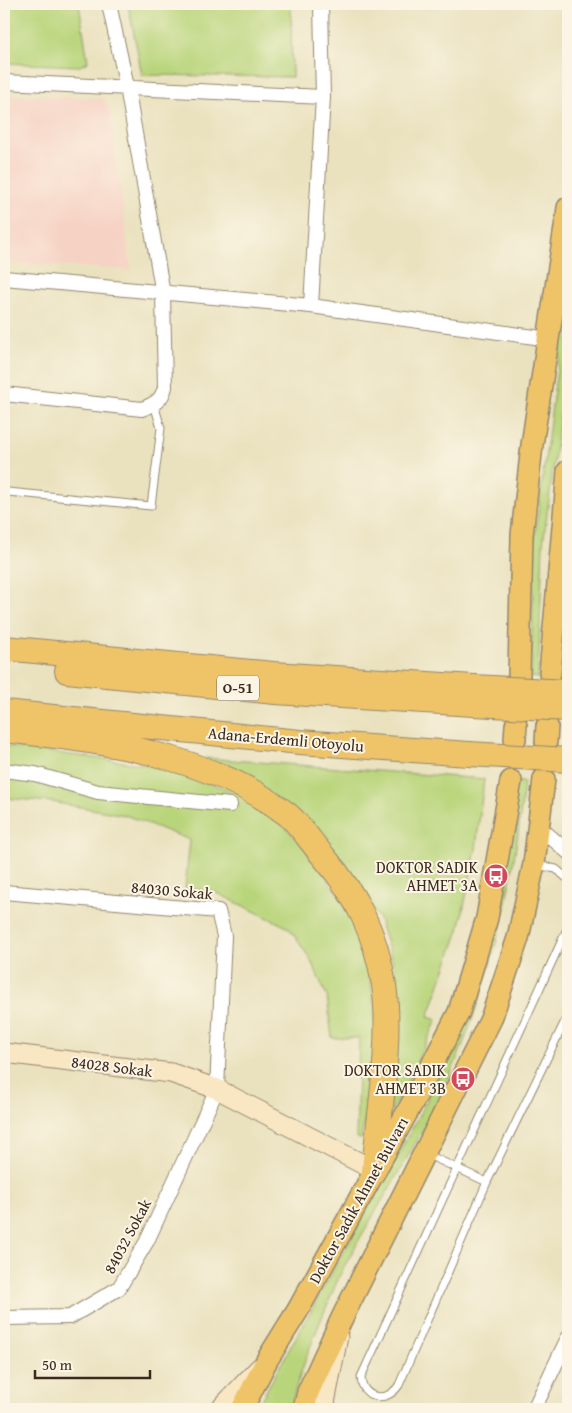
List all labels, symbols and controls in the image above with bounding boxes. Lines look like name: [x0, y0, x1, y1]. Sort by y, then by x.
road number: O-51: [217, 676, 259, 700]
street label: Adana-Erdemli Otoyolu: [207, 720, 365, 758]
place label: DOKTOR SADIK AHMET 3A: [376, 855, 479, 897]
bus stop icon: DOKTOR SADIK AHMET 3A: [483, 863, 509, 889]
street label: 84030 Sokak: [130, 874, 215, 906]
street label: 84028 Sokak: [70, 1049, 155, 1083]
place label: DOKTOR SADIK AHMET 3B: [344, 1058, 447, 1100]
bus stop icon: DOKTOR SADIK AHMET 3B: [450, 1066, 476, 1092]
street label: Doktor Sadık Ahmet Bulvarı: [302, 1112, 414, 1288]
street label: 84032 Sokak: [97, 1193, 157, 1278]
scale bar: [35, 1348, 150, 1380]
text: 50 m: [42, 1354, 73, 1375]

